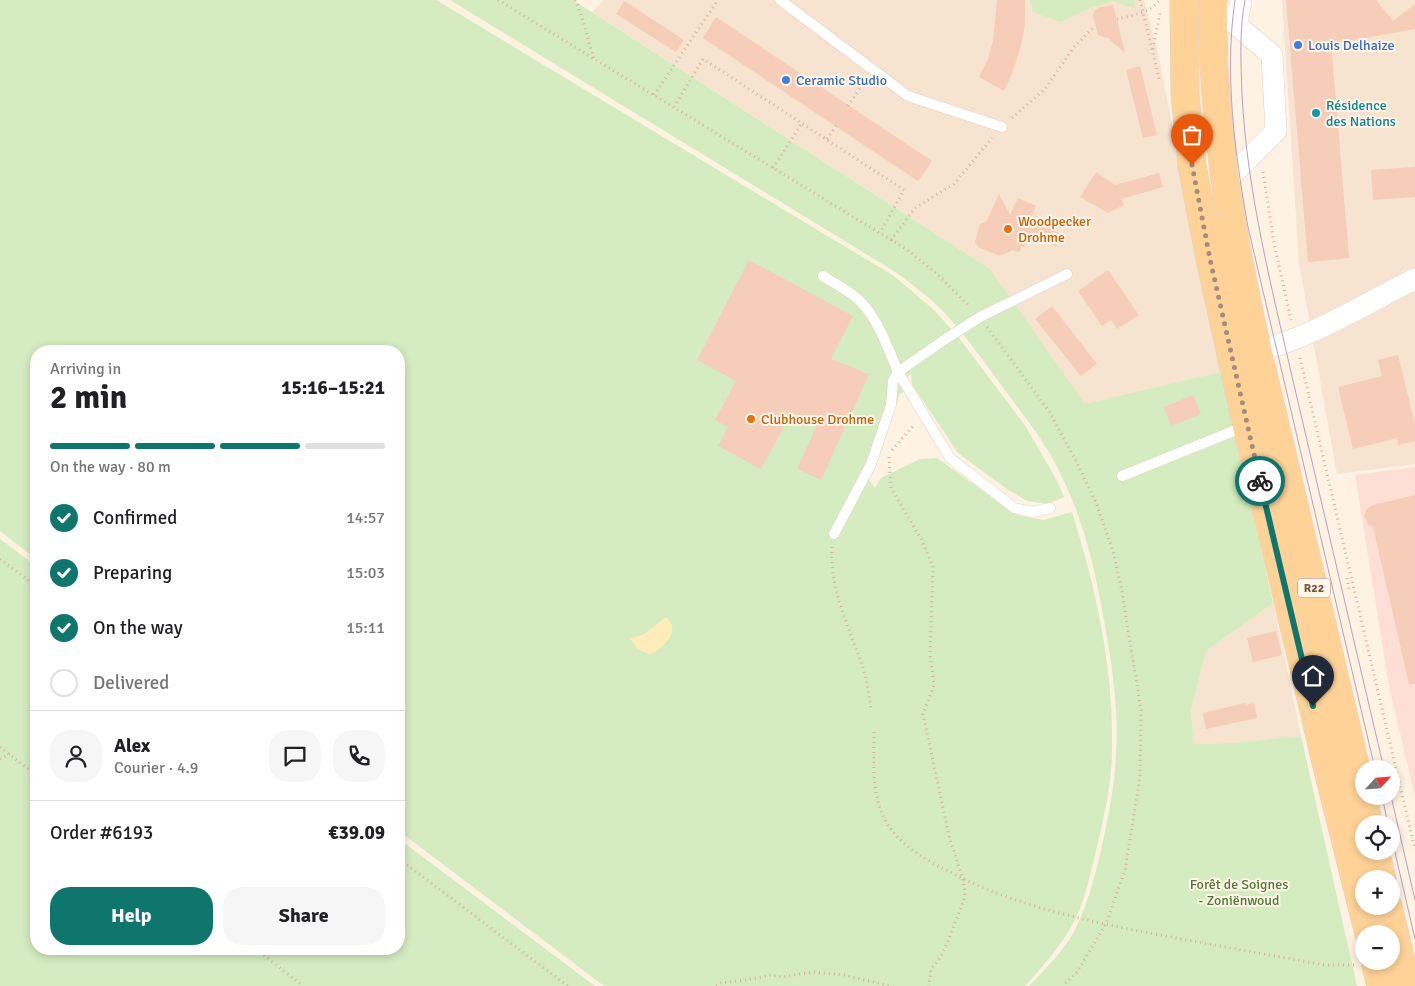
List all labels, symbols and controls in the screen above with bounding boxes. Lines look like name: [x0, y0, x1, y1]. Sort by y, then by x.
place label: Louis Delhaize: [1308, 37, 1395, 54]
marker: Louis Delhaize: [1292, 39, 1304, 51]
place label: Ceramic Studio: [796, 72, 887, 89]
marker: Ceramic Studio: [780, 74, 792, 86]
place label: Résidence des Nations: [1326, 97, 1396, 130]
marker: Résidence des Nations: [1310, 107, 1322, 119]
pin: [1171, 114, 1213, 165]
icon: bag: [1178, 121, 1206, 149]
place label: Woodpecker Drohme: [1018, 213, 1092, 246]
marker: Woodpecker Drohme: [1002, 223, 1014, 235]
text: Arriving in: [50, 359, 121, 379]
text: 15:16–15:21: [281, 376, 385, 400]
text: 2 min: [50, 378, 127, 417]
place label: Clubhouse Drohme: [761, 411, 874, 428]
marker: Clubhouse Drohme: [745, 413, 757, 425]
courier: [1235, 456, 1285, 506]
text: On the way · 80 m: [50, 457, 171, 477]
icon: bike: [1246, 467, 1274, 495]
icon: check: [50, 504, 78, 532]
text: Confirmed: [93, 506, 177, 530]
text: 14:57: [346, 508, 385, 528]
icon: check: [50, 559, 78, 587]
text: Preparing: [93, 561, 172, 585]
text: 15:03: [346, 563, 385, 583]
road number: R22: [1298, 578, 1330, 598]
icon: check: [50, 614, 78, 642]
text: On the way: [93, 616, 183, 640]
text: 15:11: [346, 618, 385, 638]
pin: [1292, 655, 1334, 706]
icon: home: [1299, 662, 1327, 690]
text: Delivered: [93, 671, 169, 695]
button: person: [50, 730, 102, 782]
button: chat: [269, 730, 321, 782]
button: phone: [333, 730, 385, 782]
text: Alex: [114, 734, 150, 758]
text: Courier · 4.9: [114, 758, 198, 778]
north arrow: [1355, 760, 1400, 805]
map controls: [1355, 760, 1400, 970]
button: locate: [1355, 815, 1400, 860]
text: Order #6193: [50, 821, 153, 845]
text: €39.09: [328, 821, 385, 845]
button: +: [1355, 870, 1400, 915]
park label: Forêt de Soignes - Zoniënwoud: [1190, 876, 1288, 909]
button: Help: [50, 887, 213, 945]
button: Share: [223, 887, 385, 945]
button: −: [1355, 925, 1400, 970]

